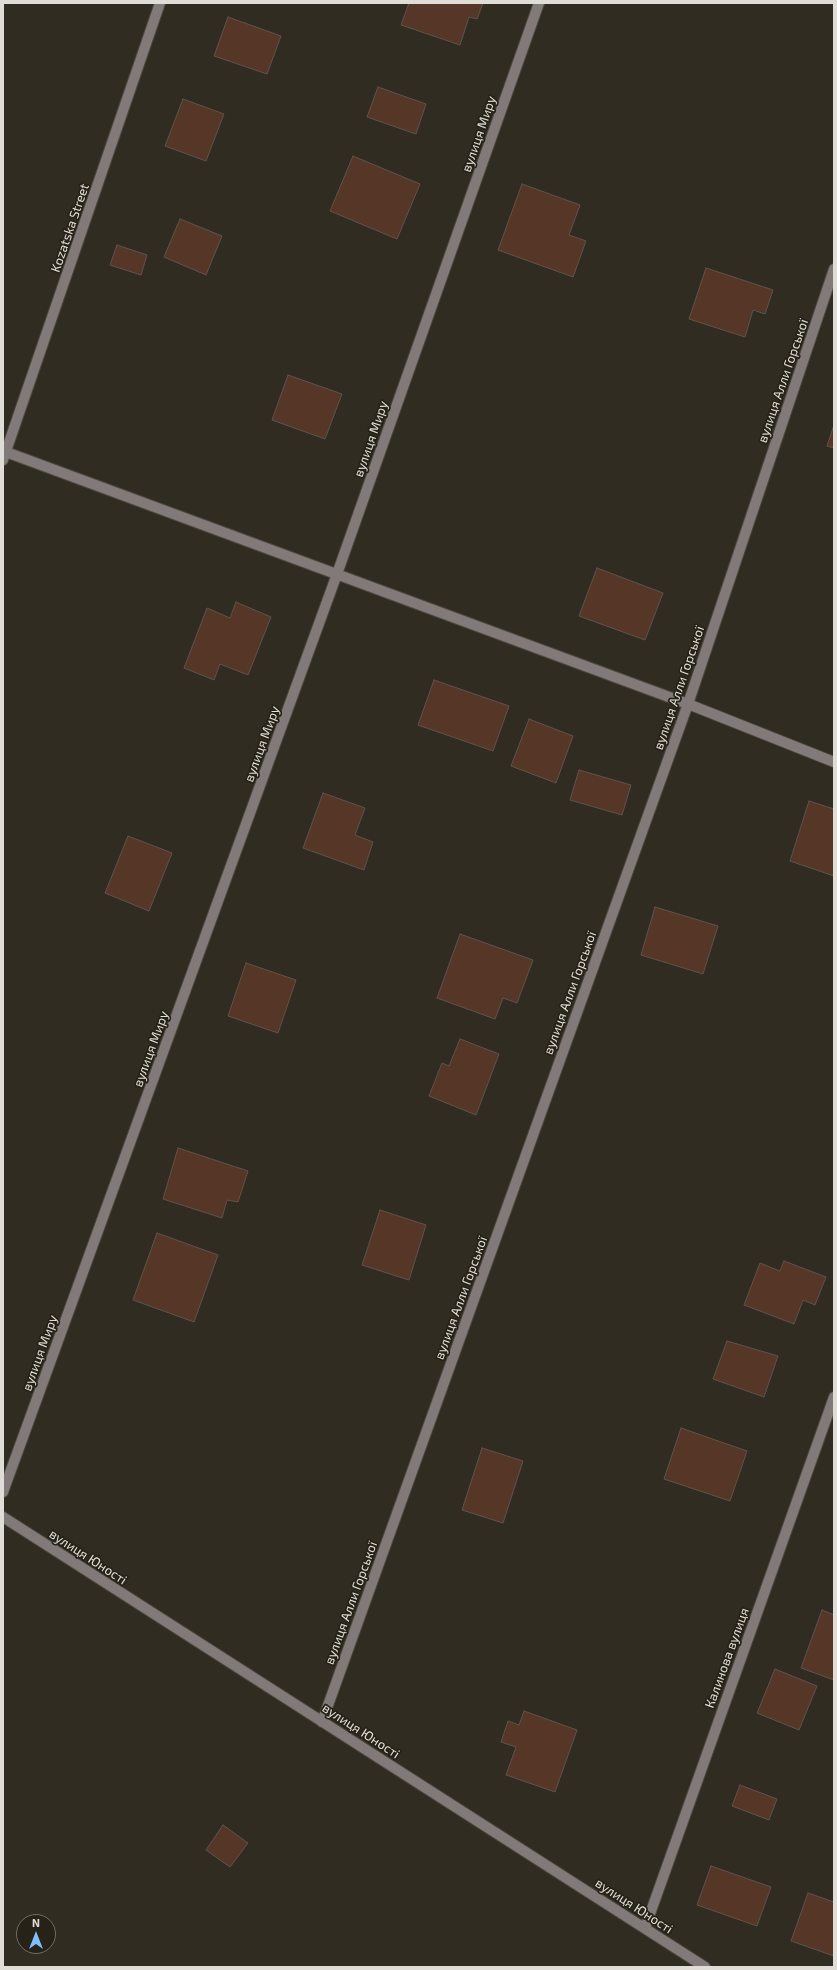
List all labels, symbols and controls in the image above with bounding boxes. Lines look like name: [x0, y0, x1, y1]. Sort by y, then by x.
street label: вулиця Миру: [459, 94, 499, 174]
street label: Kozatska Street: [47, 181, 93, 275]
street label: вулиця Алли Горської: [754, 317, 812, 445]
street label: вулиця Миру: [351, 399, 391, 479]
street label: вулиця Алли Горської: [650, 624, 708, 752]
street label: вулиця Миру: [241, 704, 283, 784]
street label: вулиця Алли Горської: [540, 929, 600, 1057]
street label: вулиця Миру: [130, 1009, 172, 1089]
street label: вулиця Алли Горської: [431, 1234, 491, 1362]
street label: вулиця Миру: [19, 1313, 61, 1393]
street label: вулиця Юності: [46, 1526, 130, 1588]
street label: вулиця Алли Горської: [321, 1539, 381, 1667]
street label: Калинова вулиця: [702, 1606, 752, 1710]
street label: вулиця Юності: [319, 1700, 403, 1762]
street label: вулиця Юності: [592, 1875, 676, 1937]
north arrow: [16, 1914, 56, 1954]
text: N: [32, 1916, 40, 1929]

